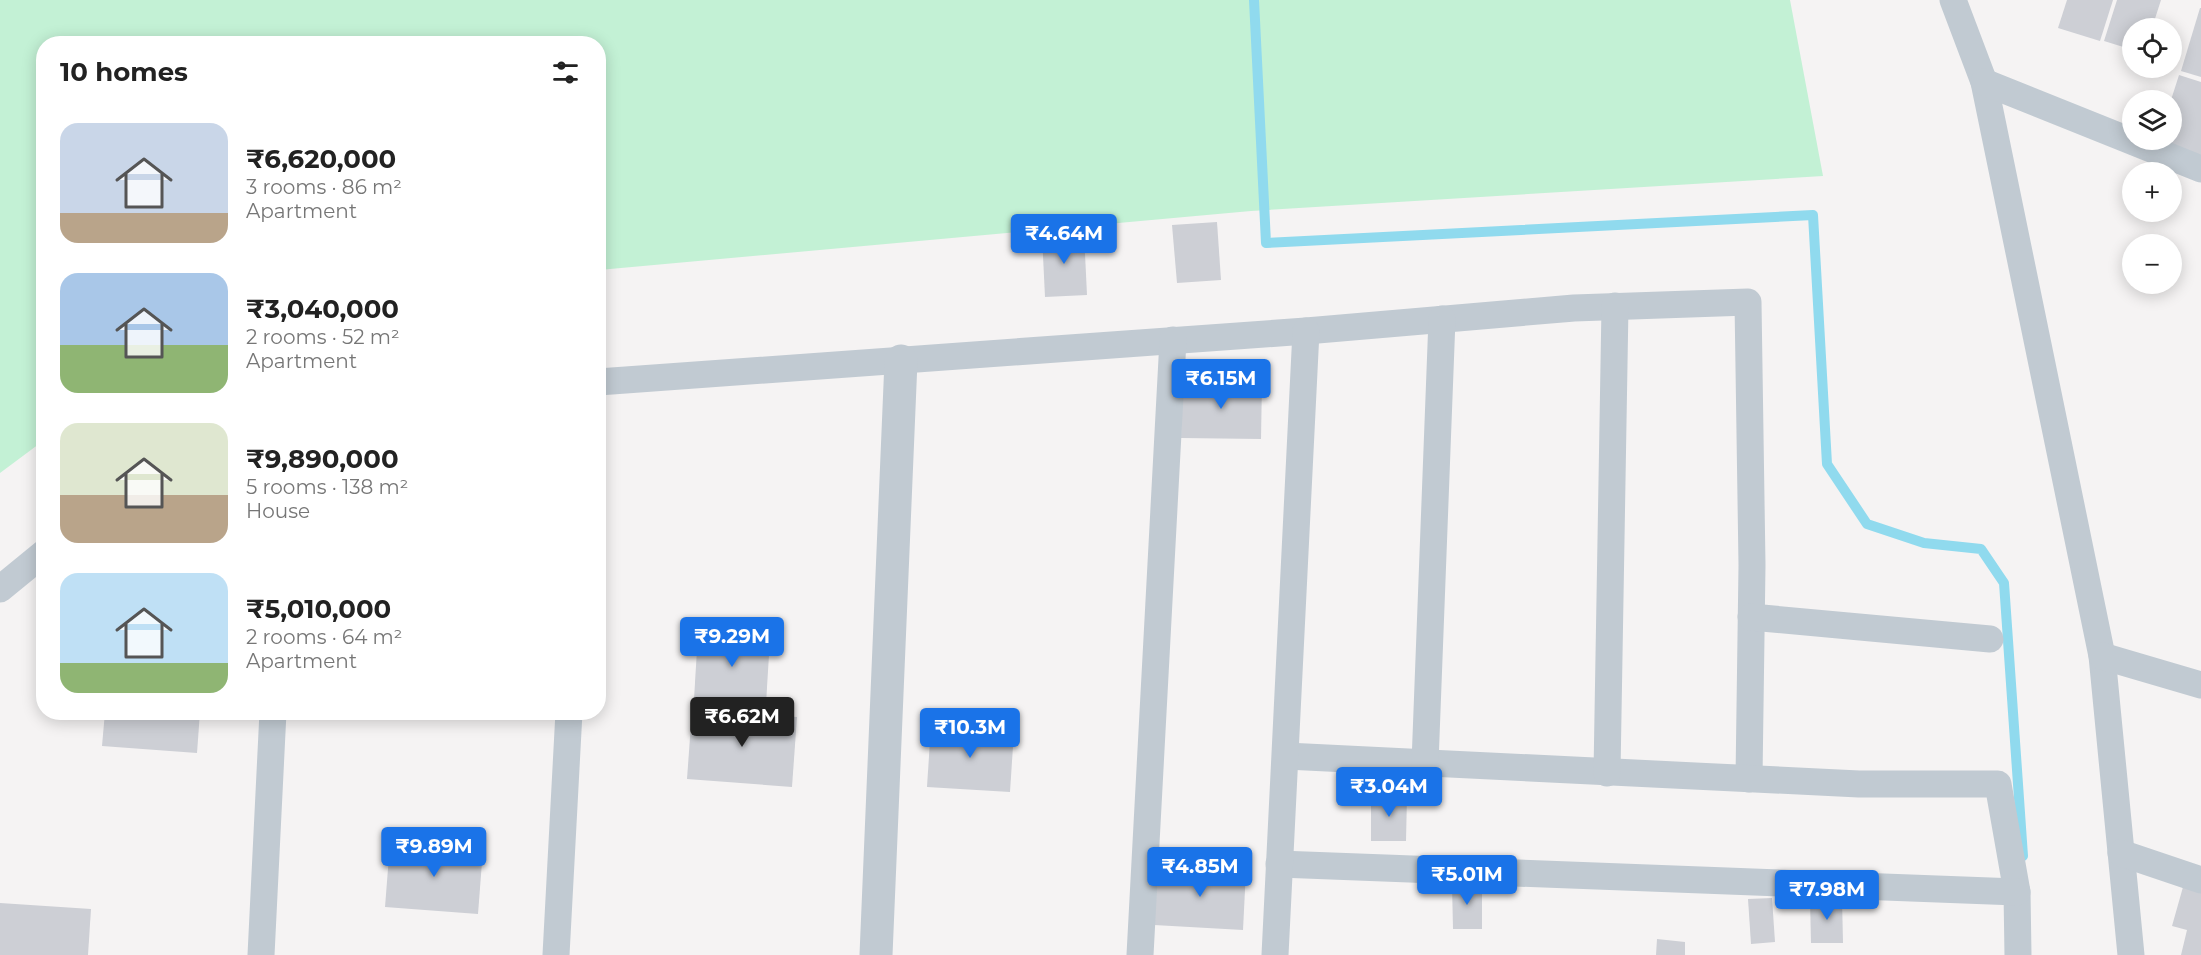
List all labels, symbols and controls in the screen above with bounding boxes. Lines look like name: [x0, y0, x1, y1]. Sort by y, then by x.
map controls: [2122, 18, 2182, 294]
button: locate: [2122, 18, 2182, 78]
text: 10 homes: [60, 56, 188, 88]
icon: filters: [549, 56, 582, 89]
button: layers: [2122, 90, 2182, 150]
text: ₹6,620,000: [246, 143, 396, 175]
icon: home: [108, 147, 180, 219]
button: +: [2122, 162, 2182, 222]
text: 3 rooms · 86 m²: [246, 175, 402, 199]
text: Apartment: [246, 199, 357, 223]
pin: ₹4.64M: [1015, 214, 1113, 265]
text: ₹4.64M: [1025, 221, 1103, 245]
button: −: [2122, 234, 2182, 294]
text: ₹3,040,000: [246, 293, 399, 325]
icon: home: [108, 297, 180, 369]
text: 2 rooms · 52 m²: [246, 325, 400, 349]
text: Apartment: [246, 349, 357, 373]
pin: ₹6.15M: [1172, 359, 1270, 410]
text: ₹6.15M: [1186, 366, 1256, 390]
text: ₹9,890,000: [246, 443, 399, 475]
icon: home: [108, 447, 180, 519]
text: 5 rooms · 138 m²: [246, 475, 408, 499]
text: House: [246, 499, 310, 523]
text: ₹5,010,000: [246, 593, 391, 625]
icon: home: [108, 597, 180, 669]
pin: ₹9.29M: [683, 617, 781, 668]
text: ₹9.29M: [694, 624, 770, 648]
text: 2 rooms · 64 m²: [246, 625, 402, 649]
text: Apartment: [246, 649, 357, 673]
pin: ₹6.62M: [693, 697, 791, 748]
text: ₹6.62M: [704, 704, 780, 728]
pin: ₹10.3M: [921, 708, 1019, 759]
text: ₹10.3M: [934, 715, 1006, 739]
pin: ₹3.04M: [1340, 767, 1438, 818]
text: ₹3.04M: [1350, 774, 1428, 798]
pin: ₹9.89M: [385, 827, 483, 878]
text: ₹9.89M: [395, 834, 473, 858]
pin: ₹4.85M: [1151, 847, 1249, 898]
text: ₹4.85M: [1161, 854, 1239, 878]
pin: ₹5.01M: [1418, 855, 1516, 906]
text: ₹5.01M: [1431, 862, 1503, 886]
pin: ₹7.98M: [1778, 870, 1876, 921]
text: ₹7.98M: [1789, 877, 1865, 901]

